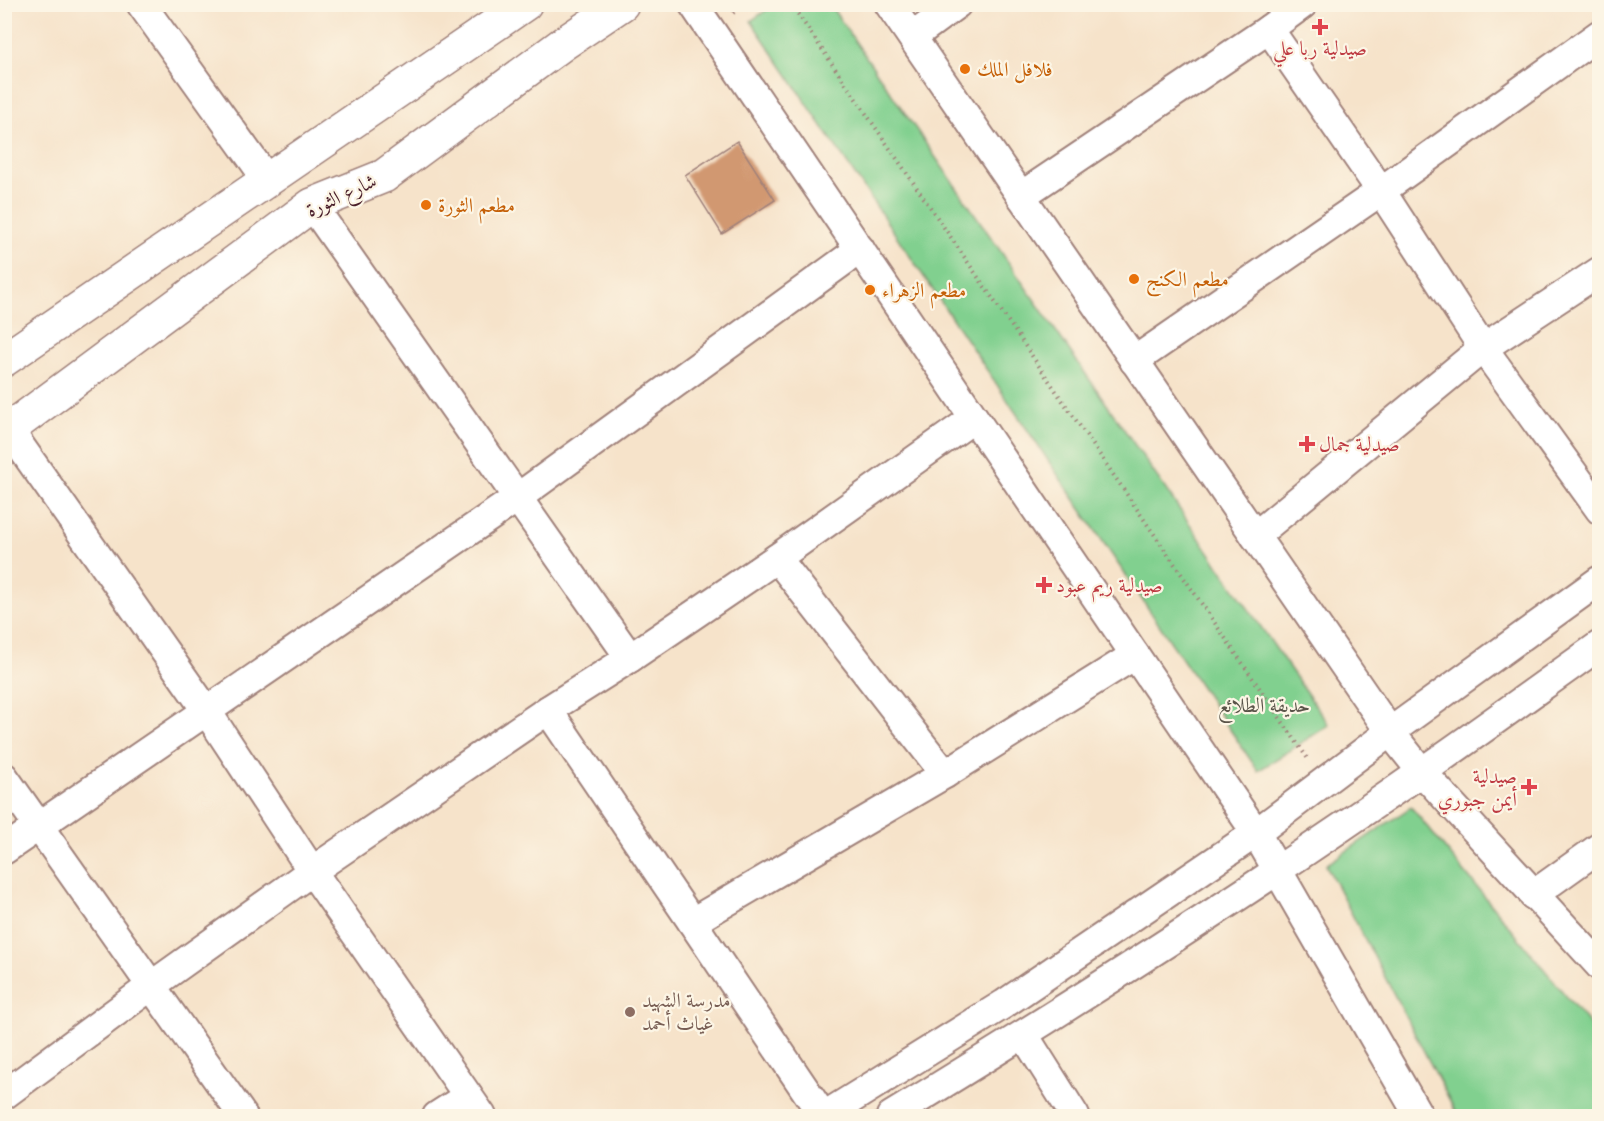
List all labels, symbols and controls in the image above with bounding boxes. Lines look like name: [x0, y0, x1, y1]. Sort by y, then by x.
marker: صيدلية ربا علي: [1313, 20, 1327, 34]
place label: صيدلية ربا علي: [1273, 35, 1367, 68]
place label: فلافل الملك: [977, 56, 1053, 84]
marker: فلافل الملك: [958, 62, 972, 76]
street label: شارع الثورة: [301, 167, 383, 227]
place label: مطعم الثورة: [438, 192, 515, 224]
marker: مطعم الثورة: [419, 198, 433, 212]
place label: مطعم الكنج: [1146, 266, 1229, 298]
marker: مطعم الكنج: [1127, 272, 1141, 286]
place label: مطعم الزهراء: [882, 277, 966, 309]
marker: مطعم الزهراء: [863, 283, 877, 297]
place label: صيدلية جمال: [1319, 431, 1400, 458]
marker: صيدلية جمال: [1300, 437, 1314, 451]
place label: صيدلية ريم عبود: [1056, 572, 1163, 603]
marker: صيدلية ريم عبود: [1037, 578, 1051, 592]
park label: حديقة الطلائع: [1218, 692, 1310, 723]
place label: صيدلية أيمن جبوري: [1438, 763, 1517, 815]
marker: صيدلية أيمن جبوري: [1522, 780, 1536, 794]
place label: مدرسة الشهيد غياث أحمد: [642, 987, 730, 1037]
marker: مدرسة الشهيد غياث أحمد: [623, 1005, 637, 1019]

